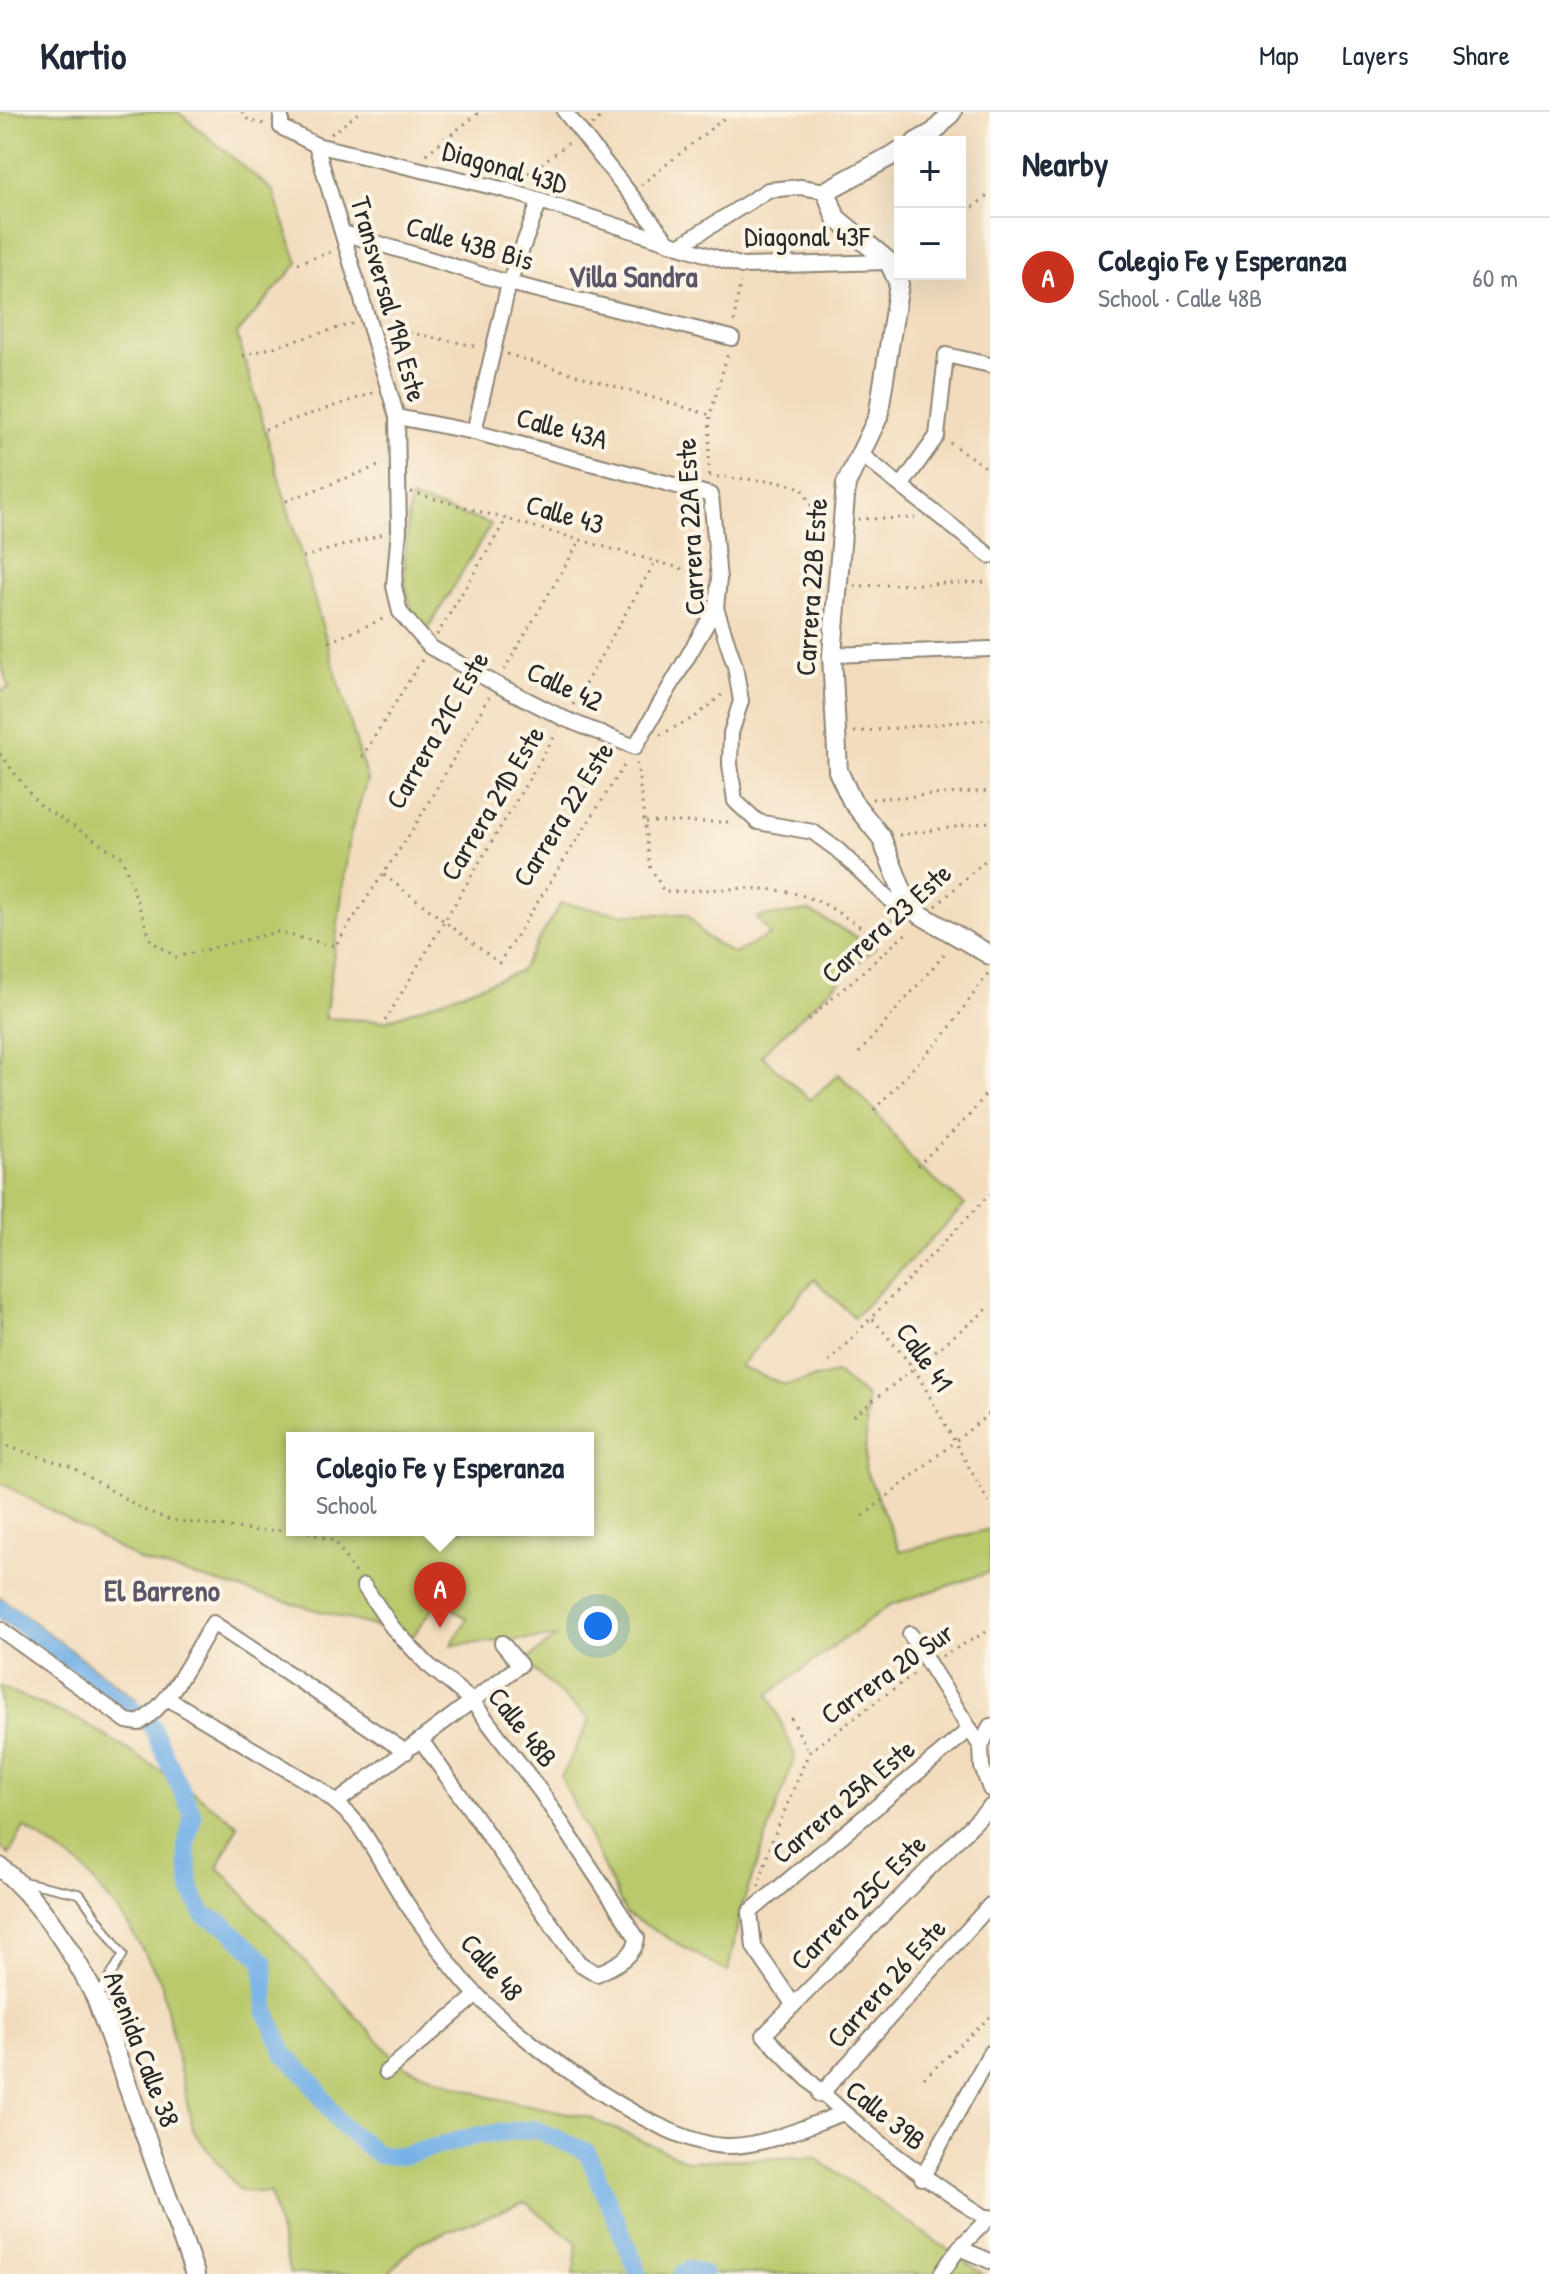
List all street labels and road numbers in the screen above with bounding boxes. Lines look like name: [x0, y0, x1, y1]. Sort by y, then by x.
street label: Diagonal 43D: [438, 131, 572, 203]
street label: Transversal 19A Este: [342, 192, 436, 406]
street label: Calle 43B Bis: [402, 207, 538, 279]
street label: Diagonal 43F: [744, 217, 871, 255]
street label: Calle 43A: [512, 398, 612, 458]
street label: Carrera 22A Este: [666, 437, 714, 617]
street label: Calle 43: [522, 485, 608, 543]
street label: Carrera 22B Este: [786, 497, 836, 677]
street label: Carrera 21C Este: [376, 644, 498, 816]
street label: Calle 42: [521, 652, 609, 720]
street label: Carrera 21D Este: [431, 719, 553, 887]
street label: Carrera 22 Este: [503, 734, 623, 894]
street label: Carrera 23 Este: [813, 854, 959, 992]
street label: Calle 41: [887, 1315, 963, 1399]
street label: Carrera 20 Sur: [813, 1613, 961, 1733]
street label: Calle 48B: [479, 1679, 567, 1775]
street label: Carrera 25A Este: [763, 1730, 923, 1872]
street label: Carrera 25C Este: [782, 1826, 934, 1978]
street label: Carrera 26 Este: [818, 1910, 954, 2056]
street label: Calle 48: [452, 1925, 532, 2009]
street label: Avenida Calle 38: [95, 1966, 189, 2132]
street label: Calle 39B: [838, 2071, 934, 2159]

